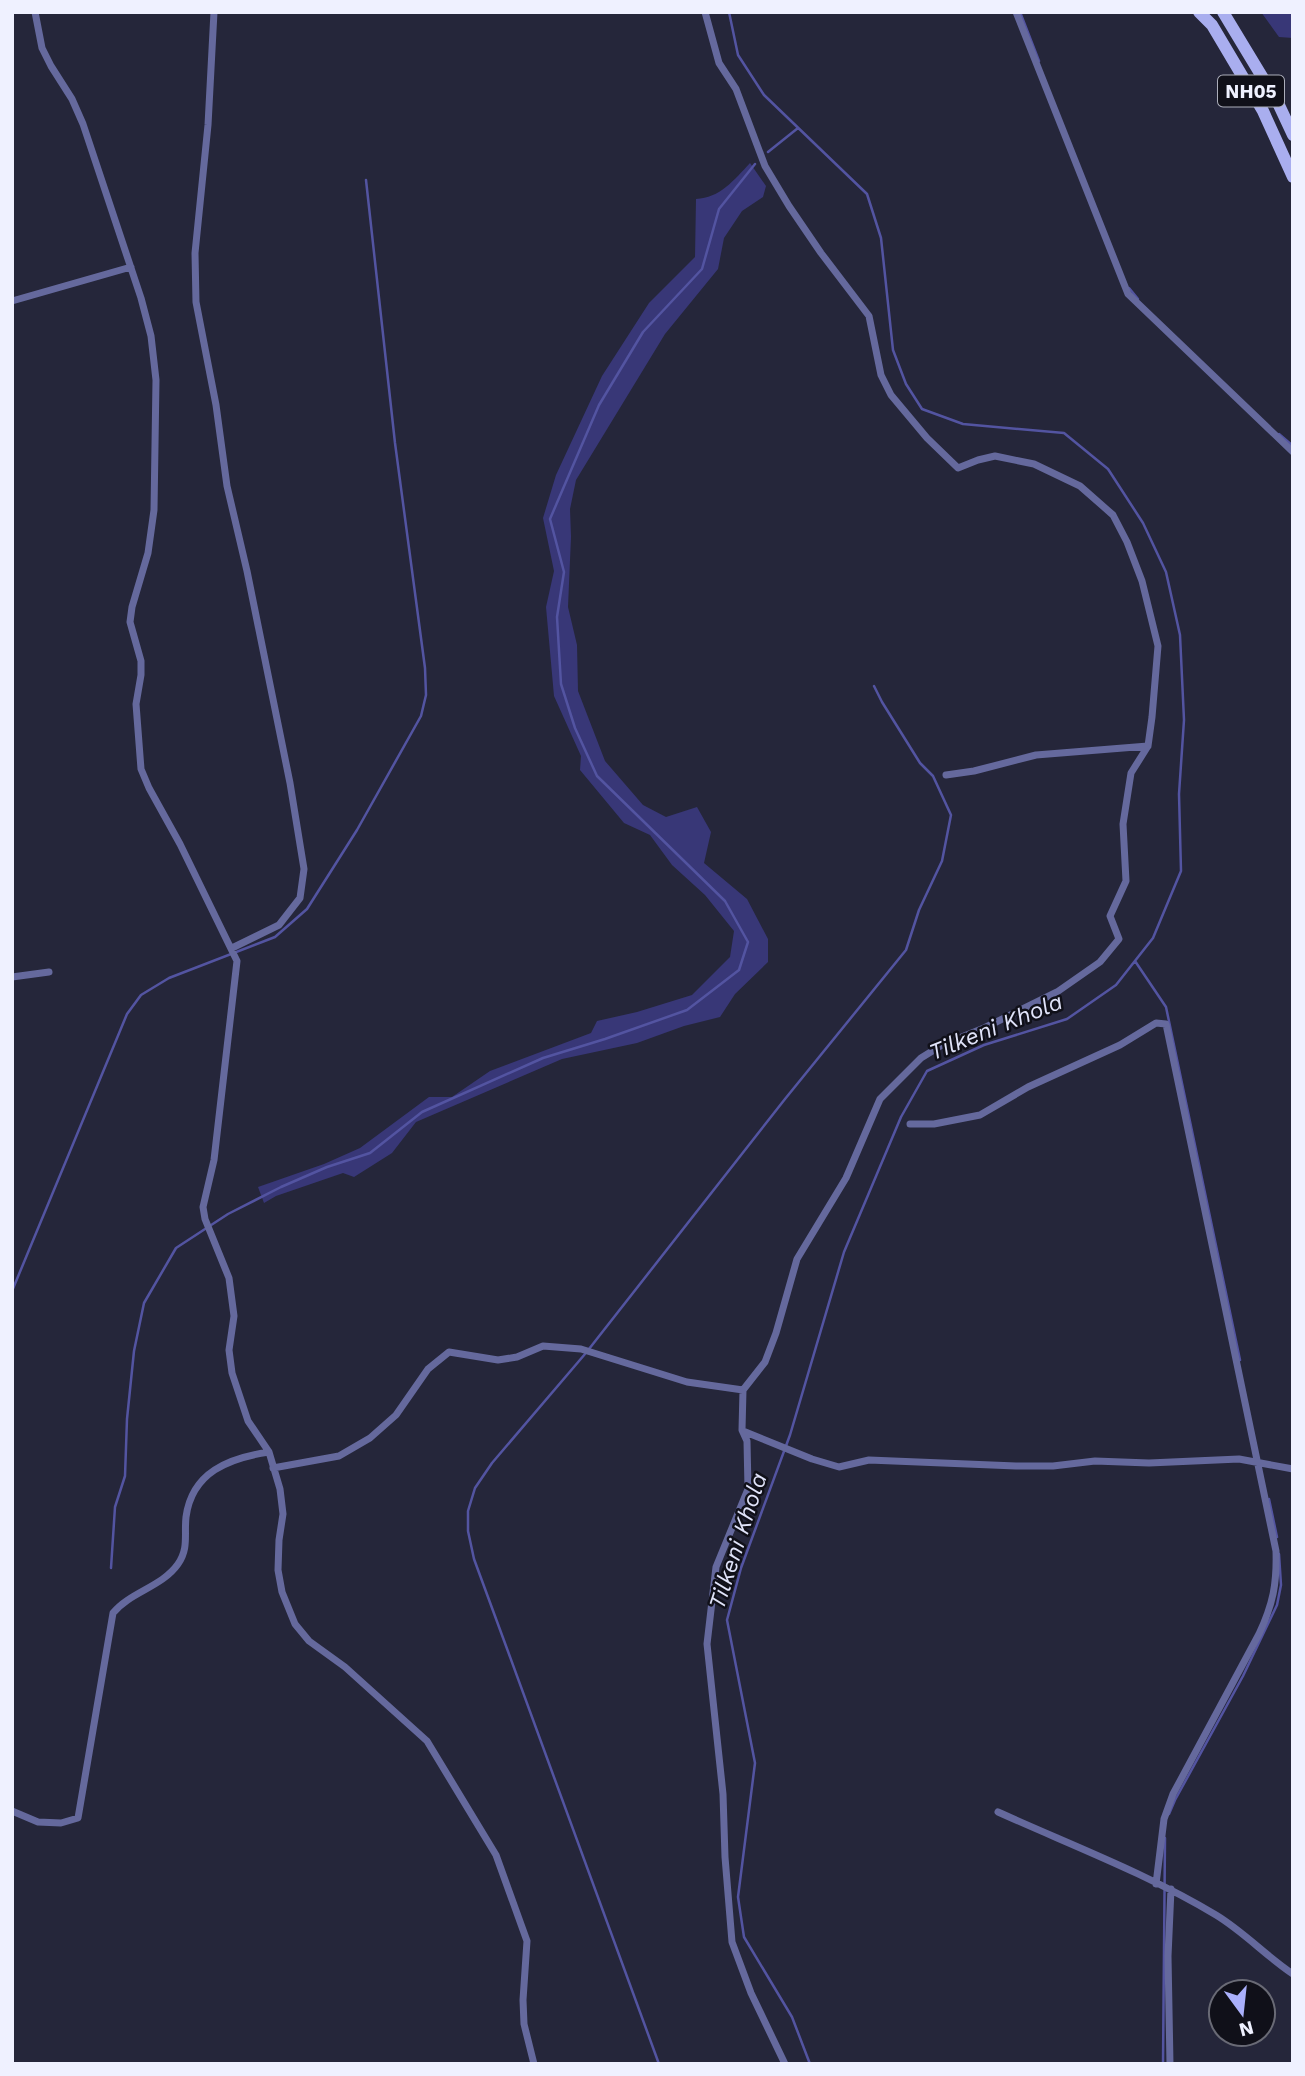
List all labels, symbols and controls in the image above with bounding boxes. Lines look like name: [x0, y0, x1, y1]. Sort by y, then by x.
road number: NH05: [1218, 76, 1284, 106]
water label: Tilkeni Khola: [925, 988, 1067, 1066]
water label: Tilkeni Khola: [703, 1469, 773, 1613]
north arrow: [1207, 1978, 1277, 2048]
text: N: [1236, 2016, 1256, 2042]

